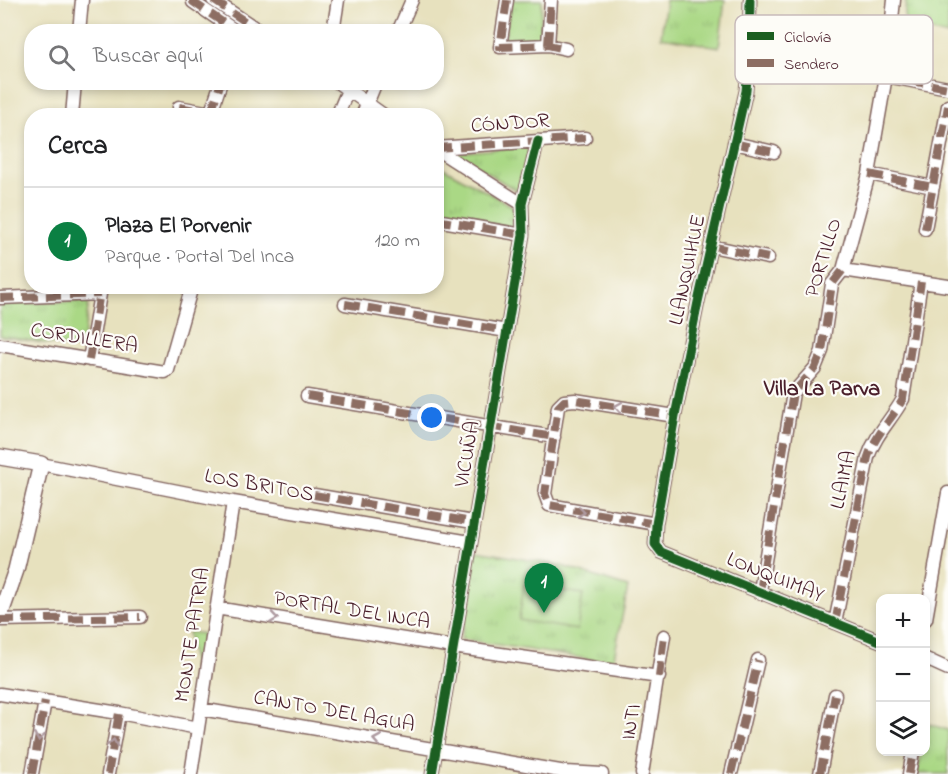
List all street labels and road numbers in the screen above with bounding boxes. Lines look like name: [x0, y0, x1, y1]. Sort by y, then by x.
street label: CÓNDOR: [470, 106, 551, 142]
street label: LLANQUIHUE: [662, 212, 714, 328]
street label: PORTILLO: [798, 215, 850, 301]
street label: CORDILLERA: [28, 316, 140, 362]
street label: VICUÑA: [447, 419, 489, 490]
street label: LLAIMA: [823, 448, 865, 512]
street label: LOS BRITOS: [202, 462, 316, 510]
street label: LONQUIMAY: [722, 545, 829, 611]
street label: MONTE PATRIA: [168, 565, 218, 705]
street label: PORTAL DEL INCA: [272, 584, 432, 638]
street label: CANTO DEL AGUA: [251, 683, 417, 741]
street label: INTI: [614, 702, 650, 742]

